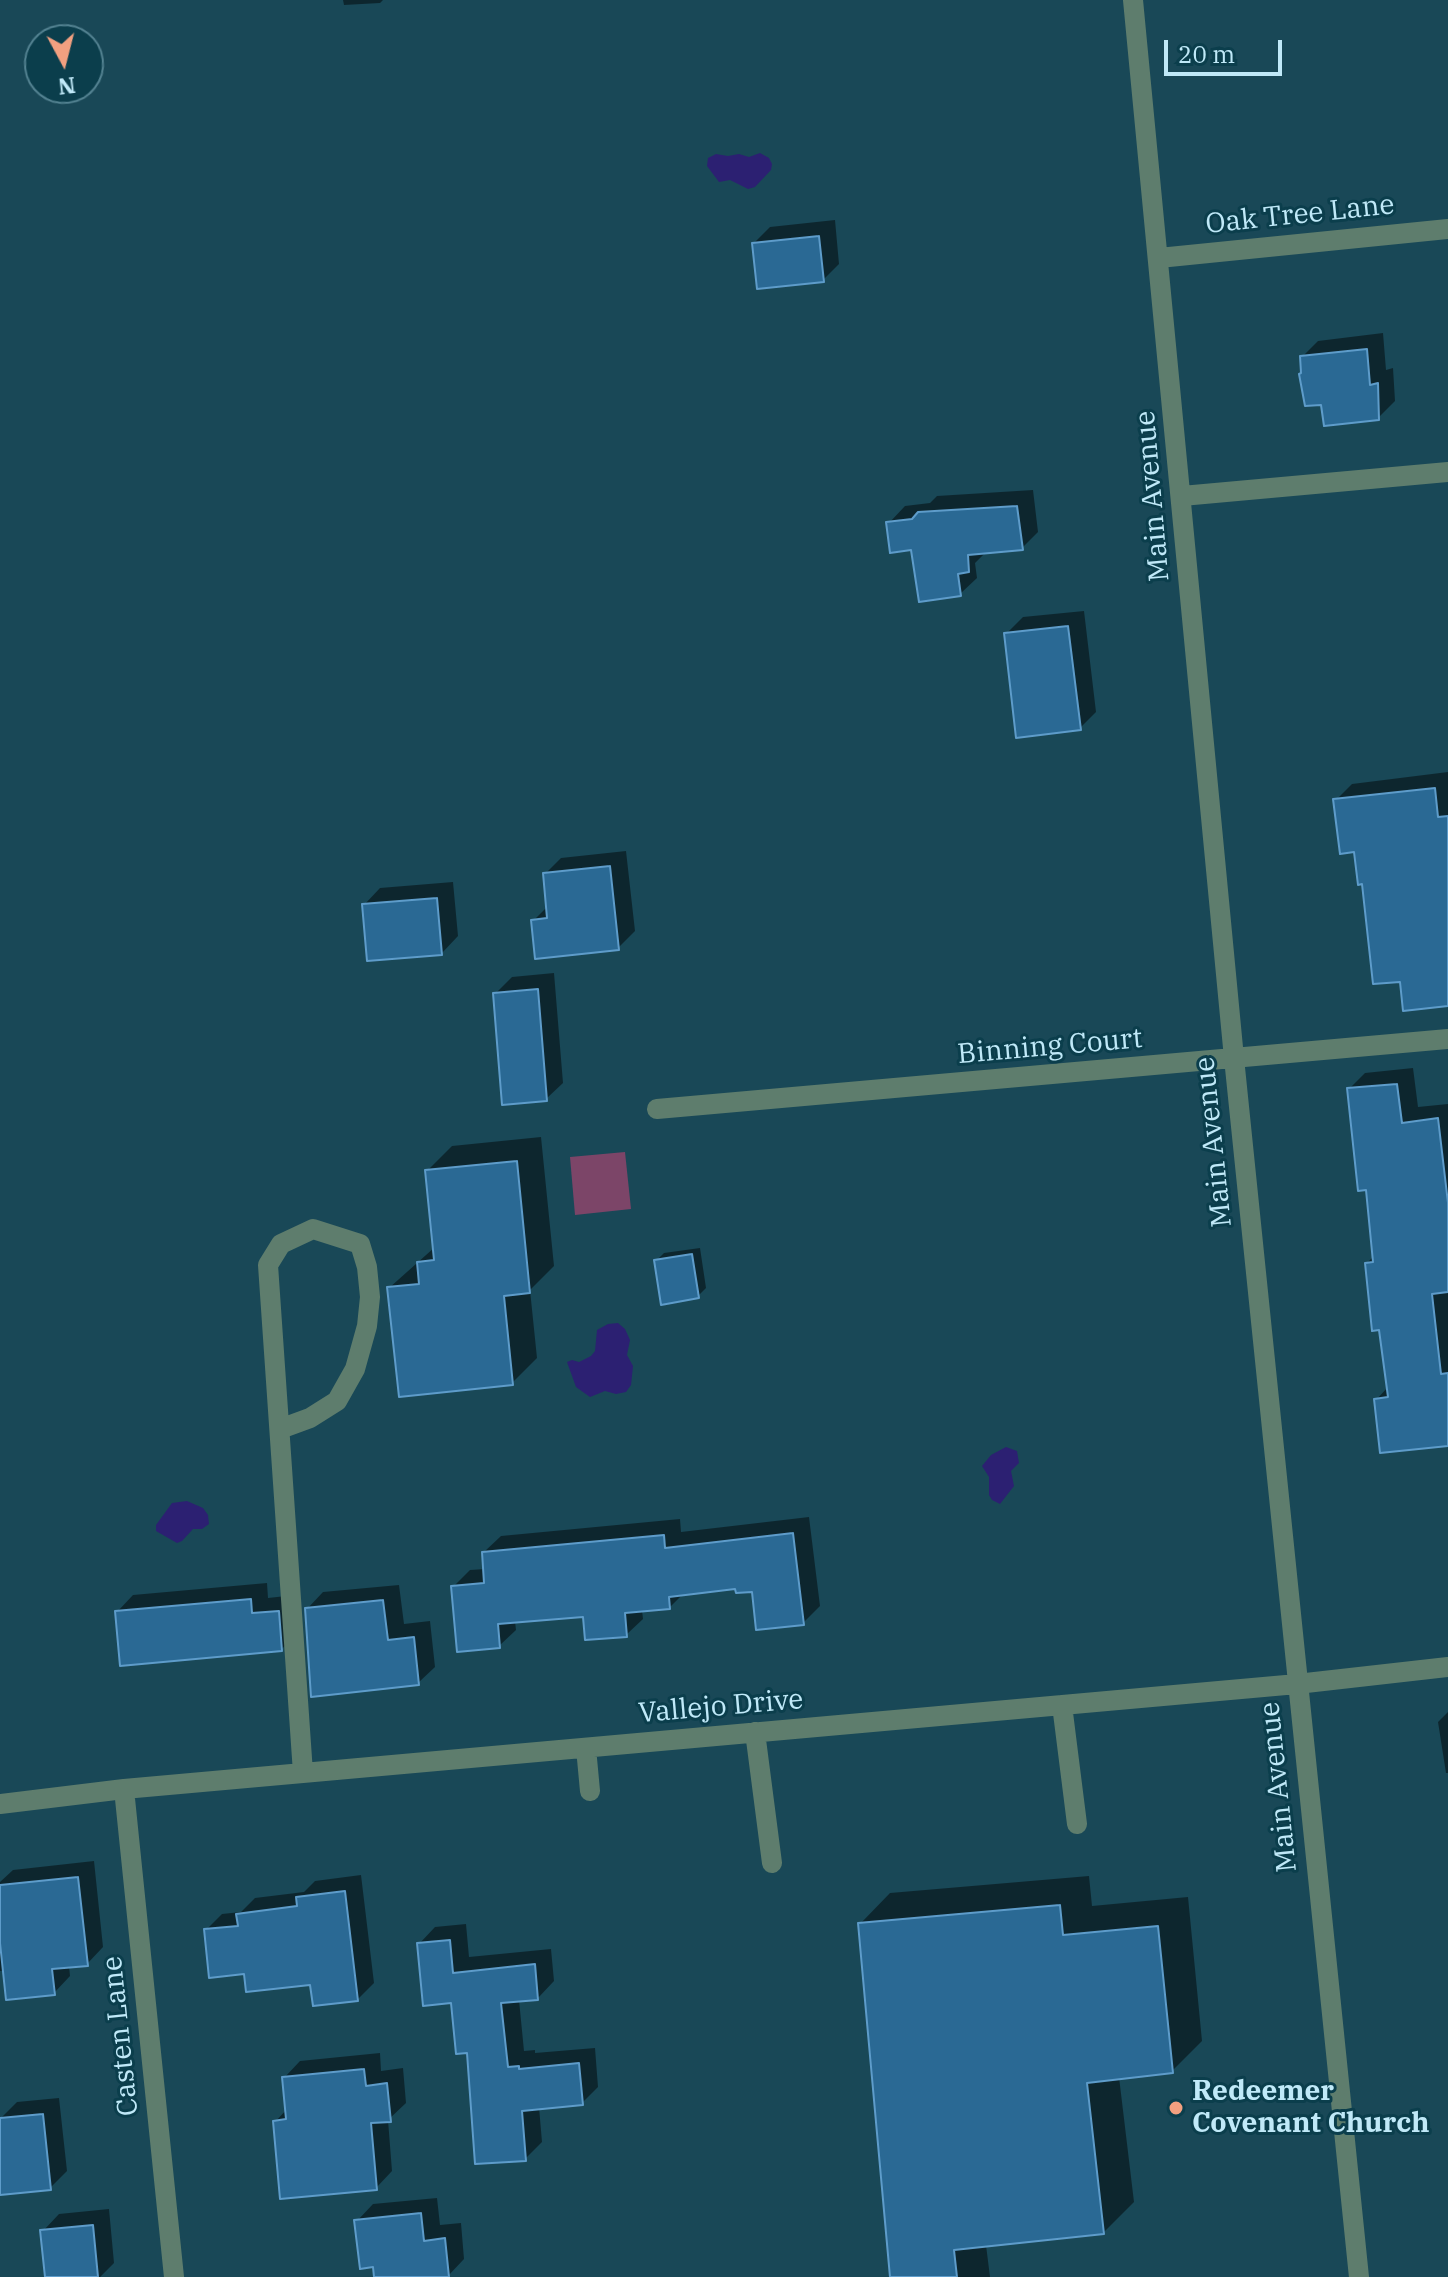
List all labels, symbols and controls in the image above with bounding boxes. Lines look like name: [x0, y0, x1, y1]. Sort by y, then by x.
north arrow: [24, 24, 104, 104]
scale bar: [1168, 24, 1286, 74]
text: 20 m: [1178, 38, 1235, 70]
text: N: [56, 71, 77, 102]
street label: Oak Tree Lane: [1204, 188, 1396, 242]
street label: Main Avenue: [1129, 409, 1177, 583]
street label: Binning Court: [956, 1022, 1144, 1072]
street label: Main Avenue: [1188, 1055, 1240, 1229]
street label: Vallejo Drive: [637, 1683, 805, 1731]
street label: Main Avenue: [1253, 1700, 1305, 1874]
street label: Casten Lane: [96, 1954, 146, 2118]
place label: Redeemer Covenant Church: [1192, 2075, 1429, 2141]
marker: Redeemer Covenant Church: [1167, 2099, 1185, 2117]

